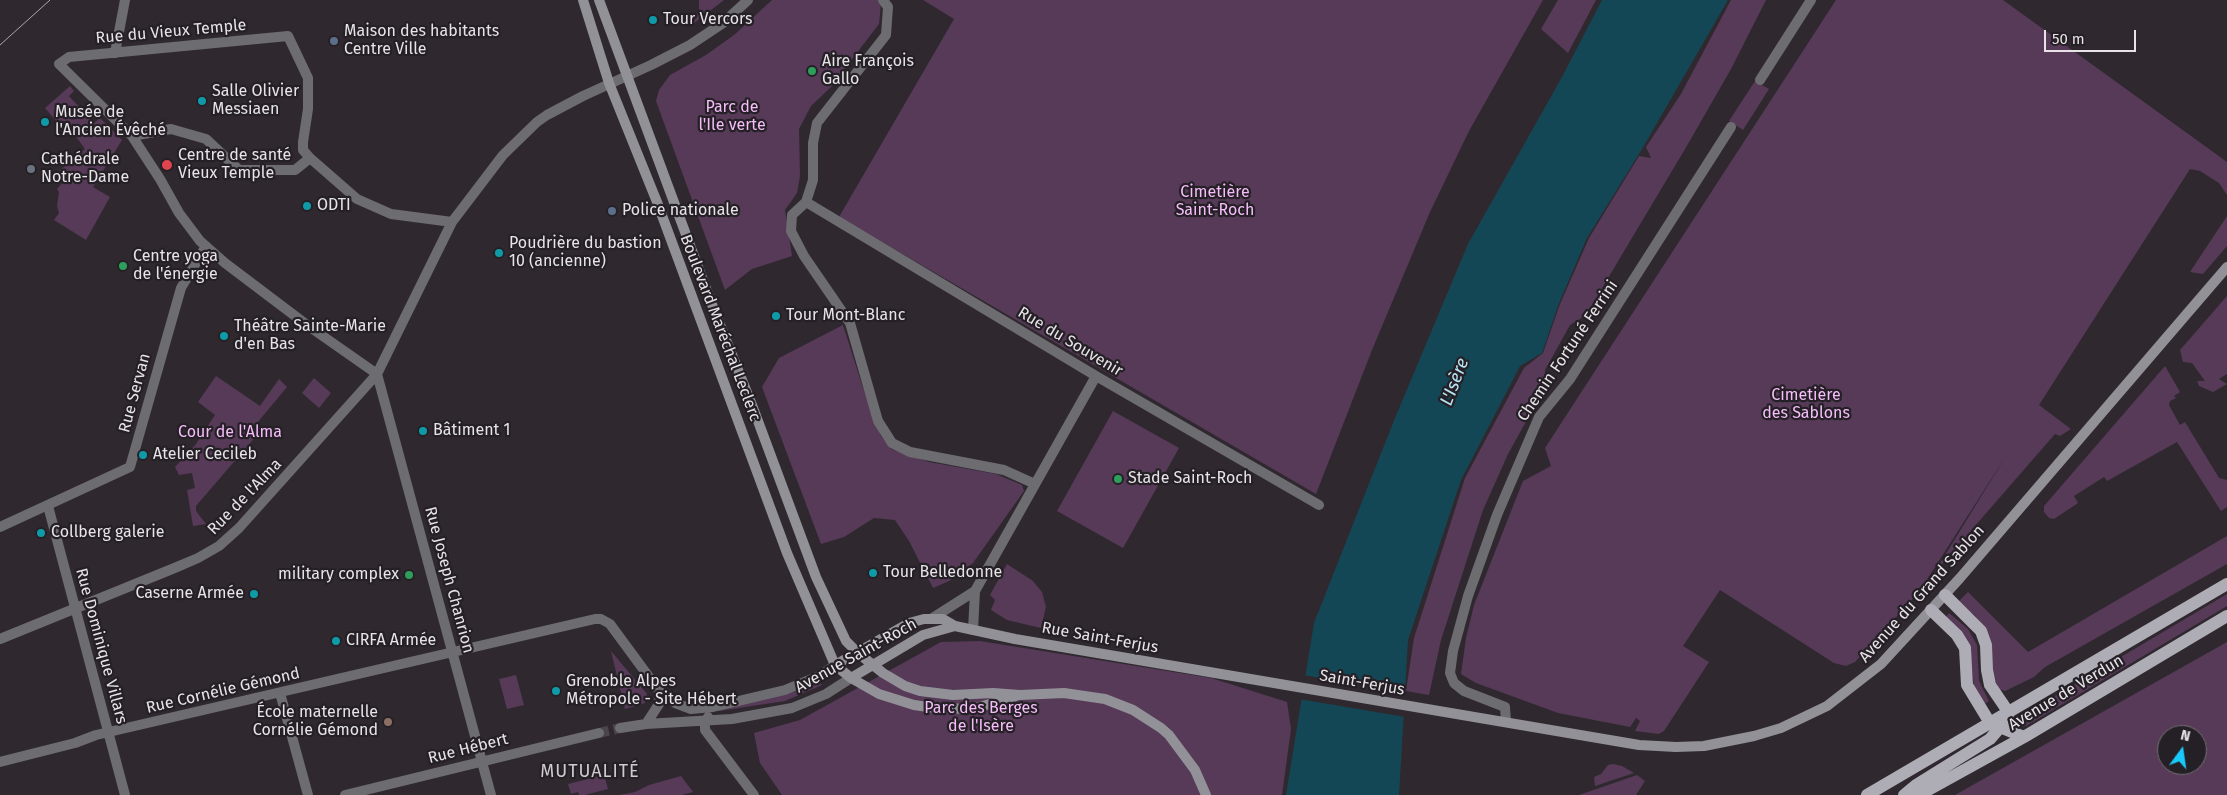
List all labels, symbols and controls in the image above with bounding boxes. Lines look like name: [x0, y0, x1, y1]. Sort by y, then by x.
place label: Tour Vercors: [663, 10, 752, 30]
marker: Tour Vercors: [647, 14, 659, 26]
street label: Rue du Vieux Temple: [95, 16, 247, 48]
scale bar: [2047, 20, 2140, 52]
place label: Maison des habitants Centre Ville: [344, 22, 499, 60]
text: 50 m: [2052, 30, 2085, 48]
marker: Maison des habitants Centre Ville: [328, 35, 340, 47]
place label: Aire François Gallo: [822, 52, 914, 90]
marker: Aire François Gallo: [806, 65, 818, 77]
place label: Salle Olivier Messiaen: [212, 82, 299, 120]
marker: Salle Olivier Messiaen: [196, 95, 208, 107]
park label: Parc de l'Ile verte: [698, 98, 766, 136]
place label: Musée de l'Ancien Évêché: [55, 103, 166, 141]
marker: Musée de l'Ancien Évêché: [39, 116, 51, 128]
place label: Centre de santé Vieux Temple: [178, 146, 291, 184]
place label: Cathédrale Notre-Dame: [41, 150, 129, 188]
marker: Centre de santé Vieux Temple: [160, 158, 174, 172]
marker: Cathédrale Notre-Dame: [25, 163, 37, 175]
park label: Cimetière Saint-Roch: [1176, 183, 1254, 221]
place label: ODTI: [317, 196, 351, 216]
marker: ODTI: [301, 200, 313, 212]
place label: Police nationale: [622, 201, 739, 221]
marker: Police nationale: [606, 205, 618, 217]
street label: Boulevard Maréchal Leclerc: [676, 232, 764, 424]
place label: Poudrière du bastion 10 (ancienne): [509, 234, 662, 272]
place label: Centre yoga de l'énergie: [133, 247, 218, 285]
marker: Poudrière du bastion 10 (ancienne): [493, 247, 505, 259]
marker: Centre yoga de l'énergie: [117, 260, 129, 272]
street label: Chemin Fortuné Ferrini: [1514, 277, 1622, 425]
street label: Rue du Souvenir: [1014, 303, 1126, 381]
place label: Tour Mont-Blanc: [786, 306, 905, 326]
marker: Tour Mont-Blanc: [770, 310, 782, 322]
place label: Théâtre Sainte-Marie d'en Bas: [234, 317, 386, 355]
marker: Théâtre Sainte-Marie d'en Bas: [218, 330, 230, 342]
street label: Rue Servan: [115, 351, 155, 435]
water label: L'Isère: [1436, 355, 1474, 409]
park label: Cimetière des Sablons: [1762, 386, 1850, 424]
place label: Bâtiment 1: [433, 421, 510, 441]
park label: Cour de l'Alma: [178, 423, 282, 443]
marker: Bâtiment 1: [417, 425, 429, 437]
place label: Atelier Cecileb: [153, 445, 257, 465]
marker: Atelier Cecileb: [137, 449, 149, 461]
street label: Rue de l'Alma: [204, 455, 286, 539]
place label: Stade Saint-Roch: [1128, 469, 1252, 489]
marker: Stade Saint-Roch: [1112, 473, 1124, 485]
street label: Rue Joseph Chanrion: [420, 505, 478, 655]
street label: Avenue du Grand Sablon: [1855, 521, 1989, 667]
place label: Collberg galerie: [51, 523, 164, 543]
marker: Collberg galerie: [35, 527, 47, 539]
place label: Tour Belledonne: [883, 563, 1002, 583]
place label: military complex: [278, 565, 399, 585]
street label: Rue Dominique Villars: [71, 566, 131, 726]
marker: Tour Belledonne: [867, 567, 879, 579]
marker: military complex: [403, 569, 415, 581]
place label: Caserne Armée: [135, 584, 244, 604]
marker: Caserne Armée: [248, 588, 260, 600]
street label: Avenue Saint-Roch: [792, 615, 920, 697]
street label: Rue Saint-Ferjus: [1040, 618, 1160, 658]
place label: CIRFA Armée: [346, 631, 436, 651]
marker: CIRFA Armée: [330, 635, 342, 647]
street label: Avenue de Verdun: [2005, 651, 2127, 735]
street label: Rue Cornélie Gémond: [144, 664, 302, 718]
street label: Saint-Ferjus: [1318, 666, 1406, 700]
place label: Grenoble Alpes Métropole - Site Hébert: [566, 672, 737, 710]
marker: Grenoble Alpes Métropole - Site Hébert: [550, 685, 562, 697]
park label: Parc des Berges de l'Isère: [924, 699, 1038, 737]
place label: École maternelle Cornélie Gémond: [253, 703, 378, 741]
marker: École maternelle Cornélie Gémond: [382, 716, 394, 728]
north arrow: [2157, 725, 2207, 775]
text: N: [2179, 727, 2192, 745]
street label: Rue Hébert: [426, 730, 510, 768]
district label: MUTUALITÉ: [539, 761, 641, 783]

